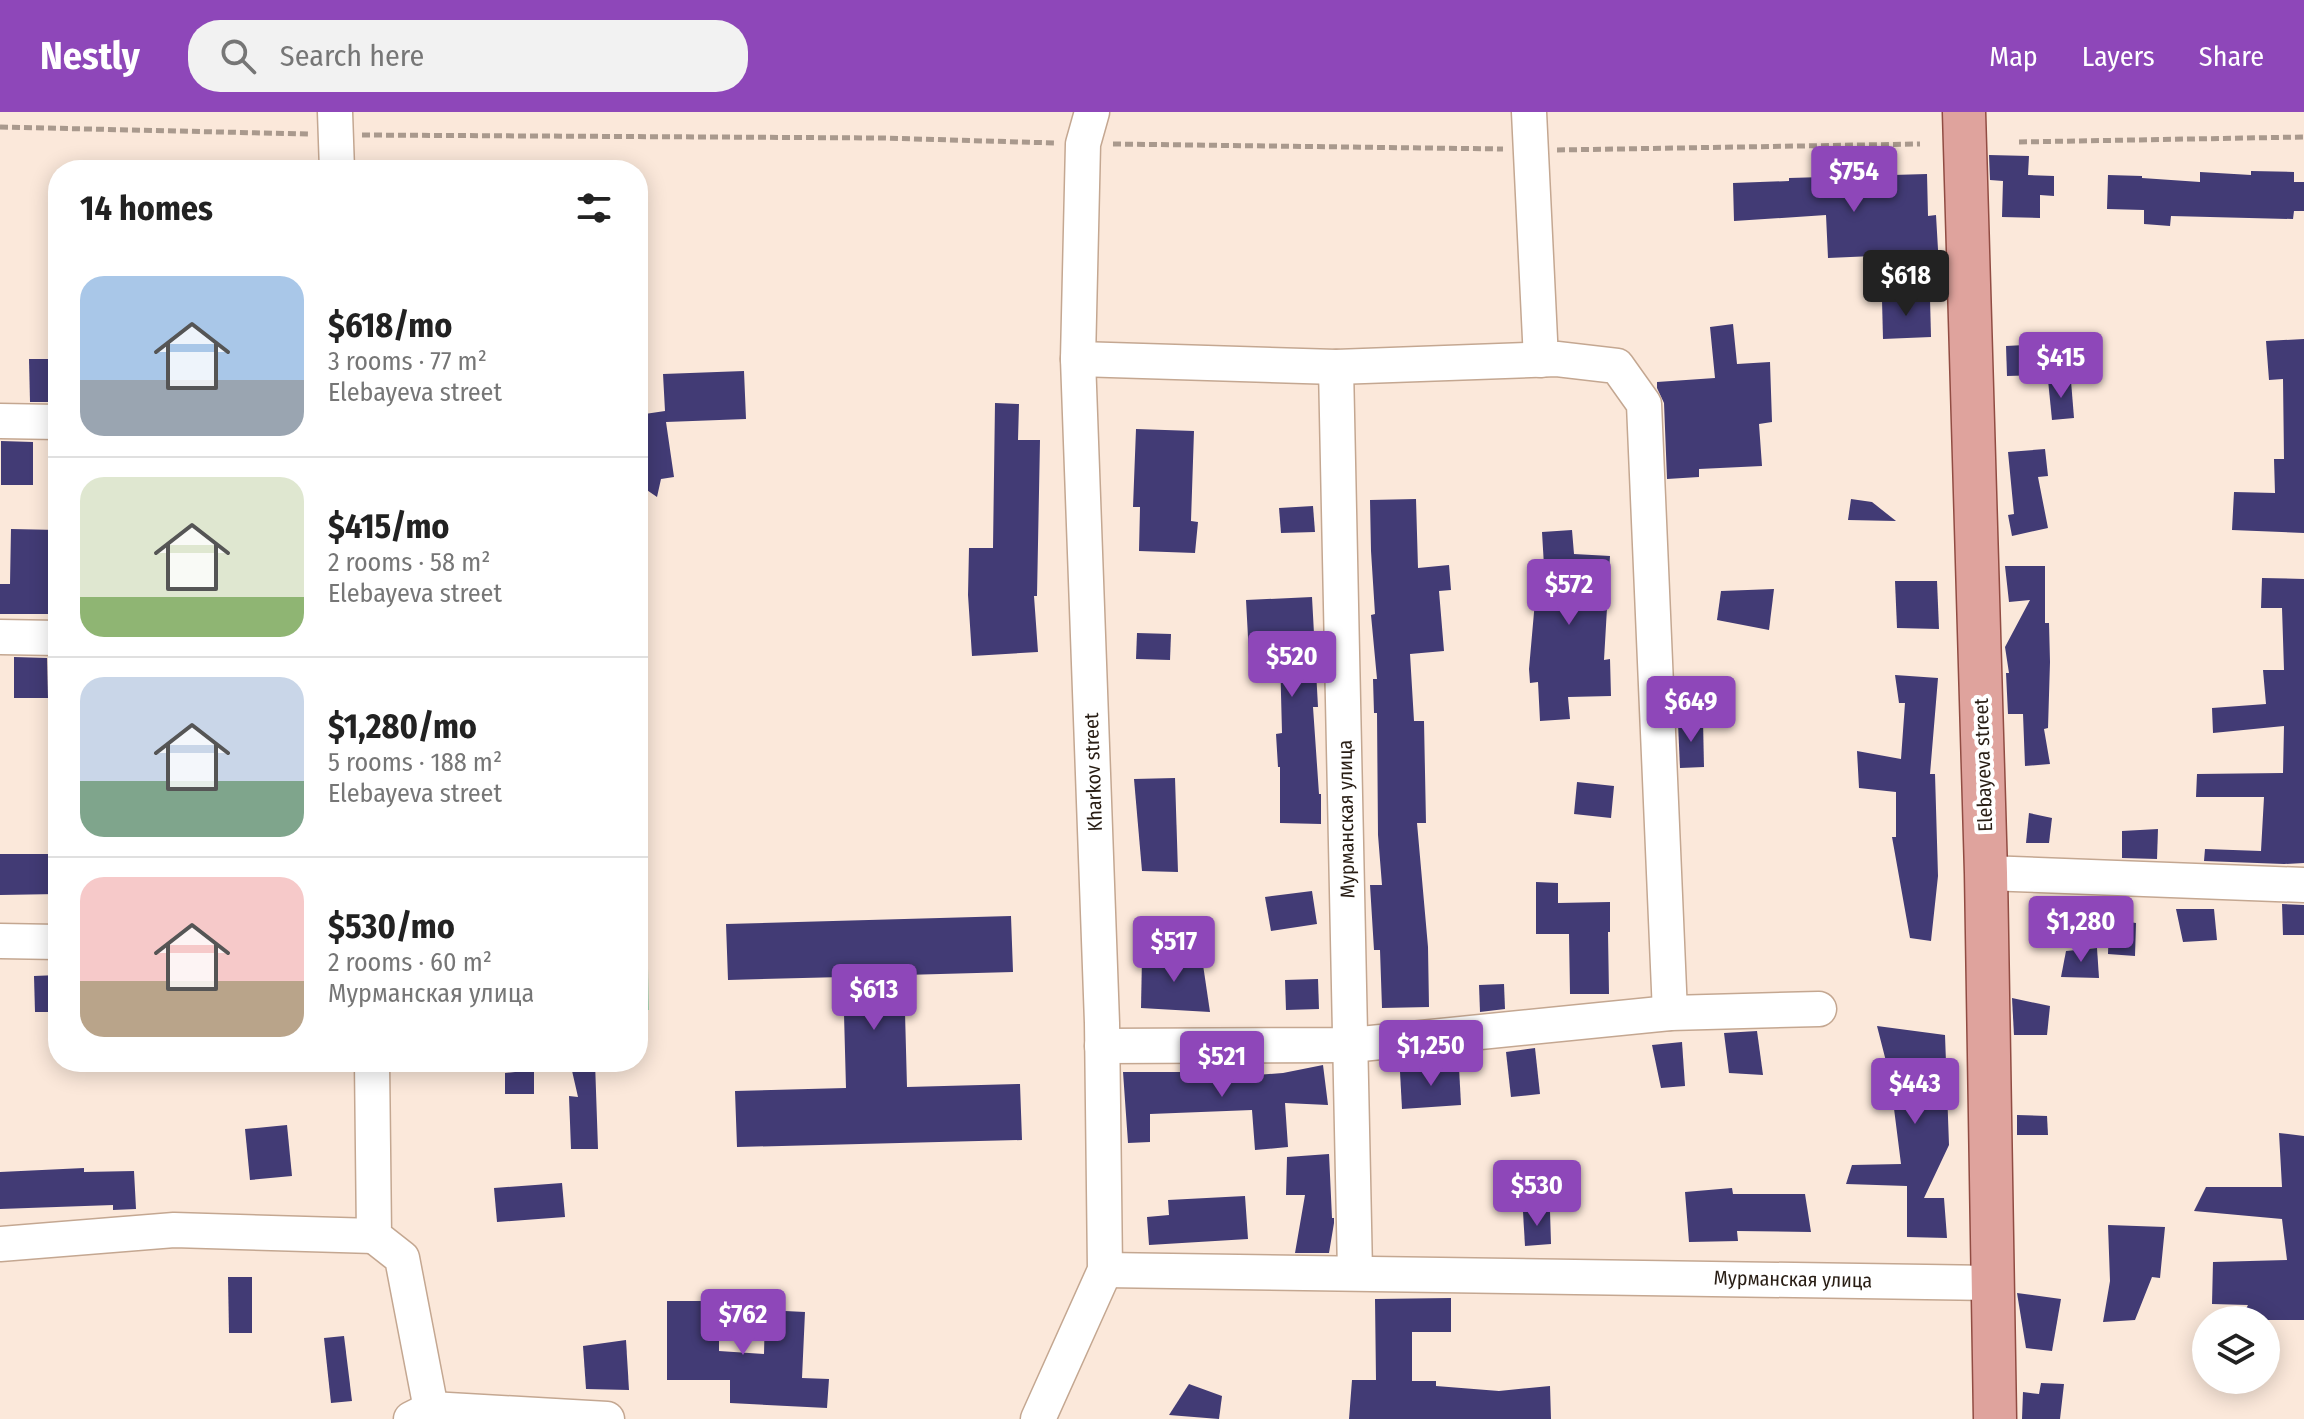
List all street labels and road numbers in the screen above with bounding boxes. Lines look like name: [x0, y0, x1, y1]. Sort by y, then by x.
street label: Elebayeva street: [1969, 697, 1997, 832]
street label: Kharkov street: [1079, 712, 1107, 832]
street label: Мурманская улица: [1333, 740, 1359, 898]
street label: Мурманская улица: [1714, 1266, 1872, 1292]

